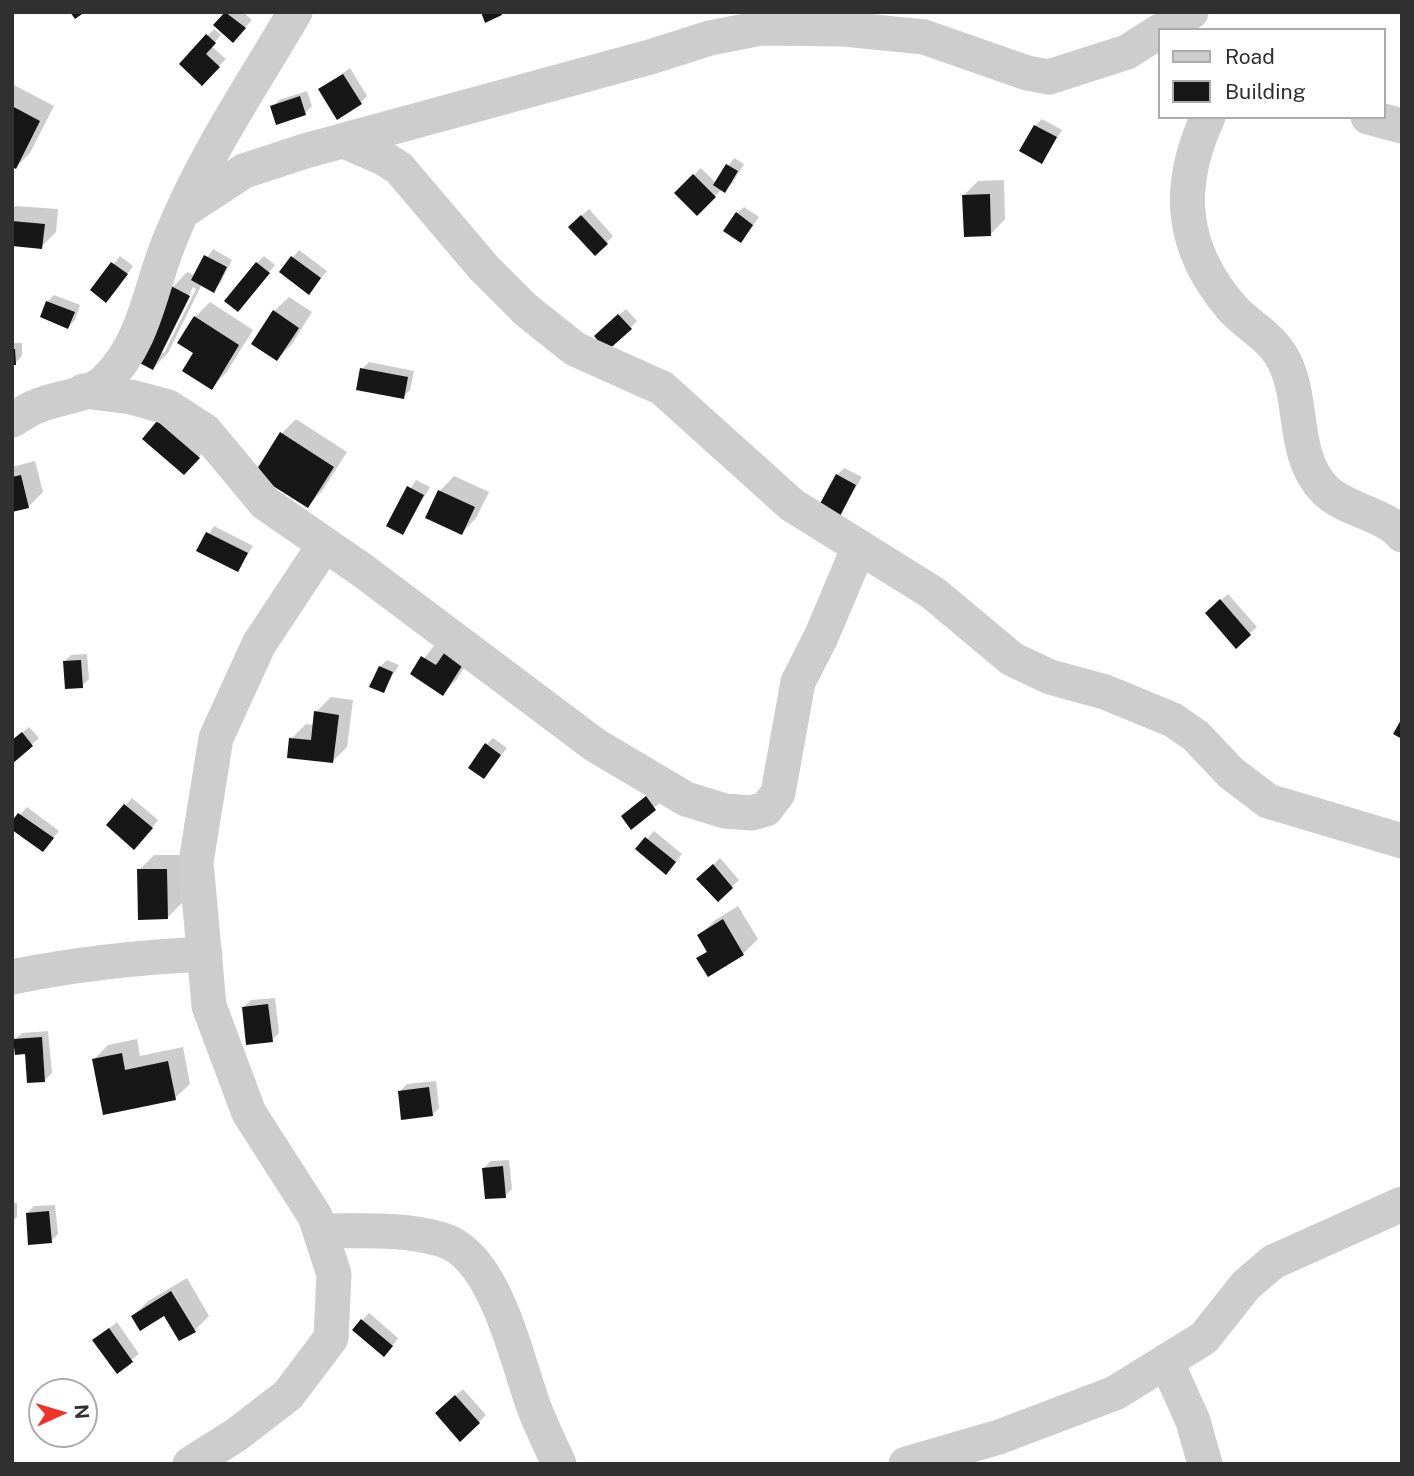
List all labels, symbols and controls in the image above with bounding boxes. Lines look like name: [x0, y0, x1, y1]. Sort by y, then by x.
legend: [1158, 28, 1386, 119]
text: Road: [1225, 44, 1275, 69]
text: Building: [1225, 79, 1306, 104]
north arrow: [28, 1378, 98, 1448]
text: N: [70, 1403, 93, 1420]

